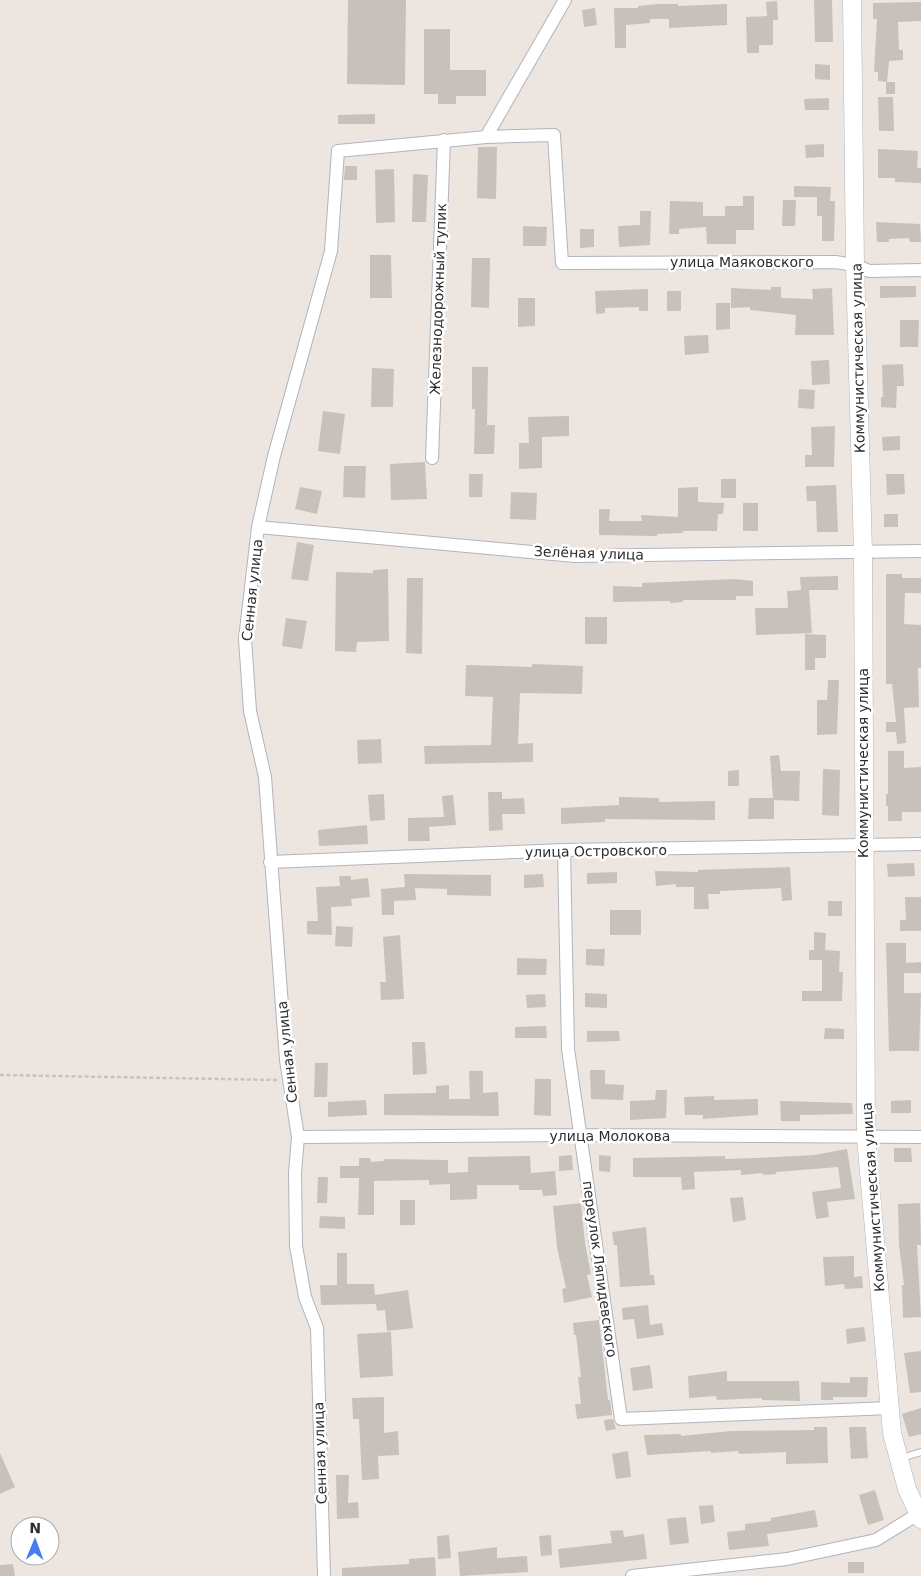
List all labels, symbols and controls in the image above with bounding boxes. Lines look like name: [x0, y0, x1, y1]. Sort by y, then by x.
street label: Железнодорожный тупик: [427, 203, 449, 395]
street label: улица Маяковского: [670, 254, 814, 270]
street label: Коммунистическая улица: [848, 263, 868, 453]
street label: Сенная улица: [239, 538, 265, 642]
street label: Зелёная улица: [534, 543, 644, 563]
street label: Коммунистическая улица: [855, 668, 871, 858]
street label: улица Островского: [525, 842, 667, 860]
street label: Сенная улица: [274, 1000, 300, 1104]
street label: Коммунистическая улица: [858, 1102, 888, 1292]
street label: улица Молокова: [550, 1128, 670, 1144]
street label: переулок Ляпидевского: [580, 1180, 620, 1358]
street label: Сенная улица: [310, 1401, 330, 1505]
north arrow: [10, 1516, 60, 1566]
text: N: [29, 1520, 41, 1536]

